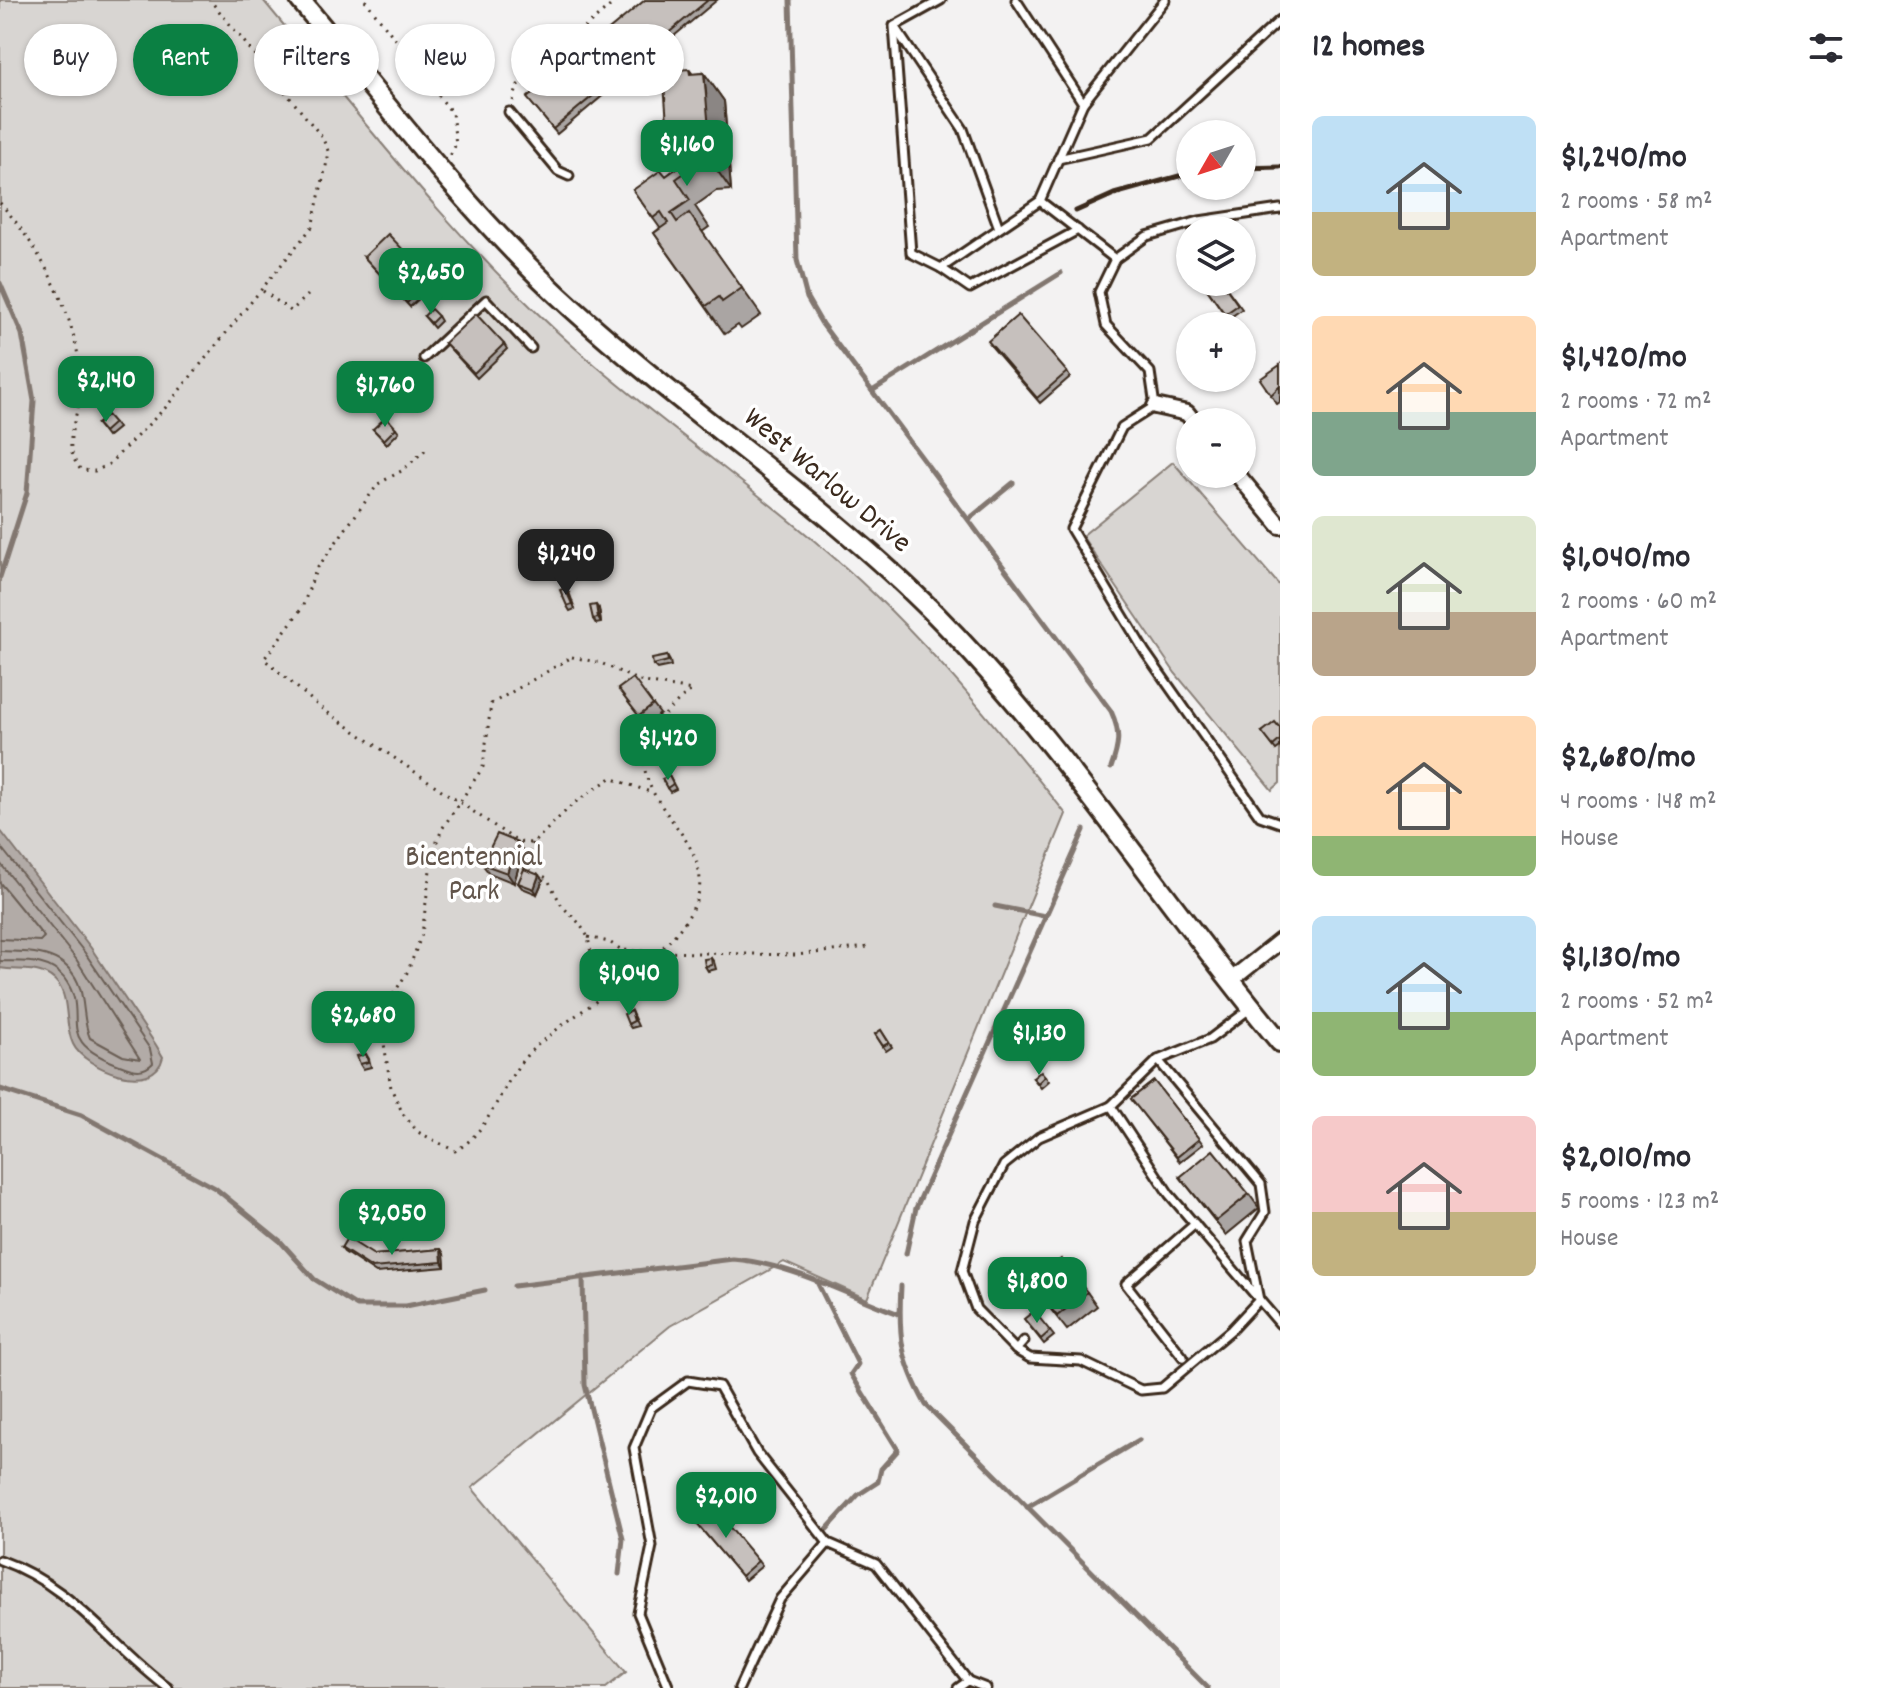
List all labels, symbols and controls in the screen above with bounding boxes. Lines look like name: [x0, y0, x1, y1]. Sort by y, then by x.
chip: Buy: [24, 24, 117, 96]
chip: Rent: [133, 24, 238, 96]
chip: Filters: [254, 24, 379, 96]
chip: New: [395, 24, 495, 96]
chip: Apartment: [511, 24, 684, 96]
text: 12 homes: [1312, 24, 1425, 73]
icon: filters: [1804, 26, 1848, 70]
pin: $1,160: [622, 120, 752, 188]
north arrow: [1176, 120, 1256, 200]
map controls: [1176, 120, 1256, 488]
text: $1,160: [659, 127, 715, 164]
text: $1,240/mo: [1560, 135, 1687, 184]
icon: home: [1376, 148, 1472, 244]
text: 2 rooms · 58 m²: [1560, 184, 1713, 221]
button: layers: [1176, 216, 1256, 296]
text: Apartment: [1560, 221, 1669, 258]
pin: $2,650: [366, 248, 496, 316]
text: $2,650: [397, 255, 465, 292]
button: +: [1176, 312, 1256, 392]
text: $1,420/mo: [1560, 335, 1687, 384]
icon: home: [1376, 348, 1472, 444]
pin: $2,140: [41, 356, 171, 424]
pin: $1,760: [320, 361, 450, 429]
text: $2,140: [76, 363, 136, 400]
text: $1,760: [355, 368, 415, 405]
text: 2 rooms · 72 m²: [1560, 384, 1711, 421]
street label: West Warlow Drive: [733, 399, 919, 565]
button: −: [1176, 408, 1256, 488]
text: Apartment: [1560, 421, 1669, 458]
pin: $1,240: [501, 529, 631, 597]
text: $1,040/mo: [1560, 535, 1691, 584]
text: $1,240: [536, 536, 596, 573]
icon: home: [1376, 548, 1472, 644]
text: 2 rooms · 60 m²: [1560, 584, 1717, 621]
text: Apartment: [1560, 621, 1669, 658]
pin: $1,420: [603, 714, 733, 782]
text: $1,420: [638, 721, 698, 758]
text: $2,680/mo: [1560, 735, 1696, 784]
icon: home: [1376, 748, 1472, 844]
text: 4 rooms · 148 m²: [1560, 784, 1716, 821]
text: House: [1560, 821, 1618, 858]
park label: Bicentennial Park: [405, 838, 543, 915]
text: $1,130/mo: [1560, 935, 1680, 984]
icon: home: [1376, 948, 1472, 1044]
pin: $1,040: [564, 949, 694, 1017]
text: $1,040: [598, 956, 660, 993]
text: 2 rooms · 52 m²: [1560, 984, 1713, 1021]
pin: $2,680: [298, 991, 428, 1059]
text: $2,680: [330, 998, 396, 1035]
pin: $1,130: [974, 1009, 1104, 1077]
text: $1,130: [1011, 1016, 1067, 1053]
text: Apartment: [1560, 1021, 1669, 1058]
text: $2,010/mo: [1560, 1135, 1691, 1184]
icon: home: [1376, 1148, 1472, 1244]
text: 5 rooms · 123 m²: [1560, 1184, 1719, 1221]
pin: $2,050: [327, 1189, 457, 1257]
text: $2,050: [357, 1196, 427, 1233]
text: House: [1560, 1221, 1618, 1258]
pin: $1,800: [972, 1257, 1102, 1325]
text: $1,800: [1006, 1264, 1068, 1301]
pin: $2,010: [661, 1472, 791, 1540]
text: $2,010: [694, 1479, 758, 1516]

